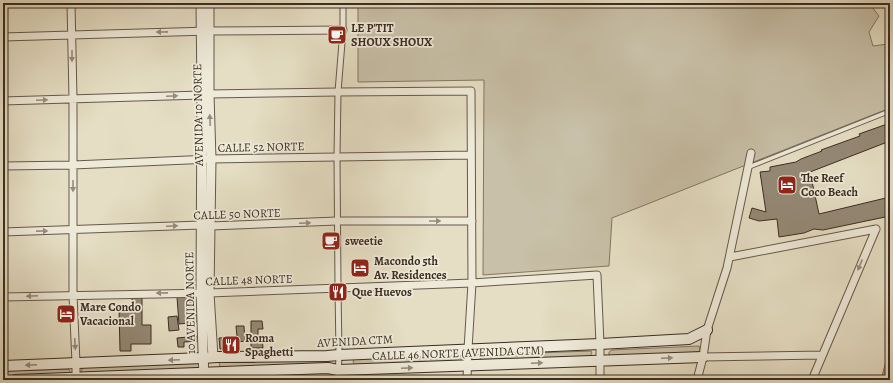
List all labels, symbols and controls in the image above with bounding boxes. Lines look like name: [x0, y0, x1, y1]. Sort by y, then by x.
place label: LE P'TIT SHOUX SHOUX: [351, 20, 433, 50]
cafe icon: LE P'TIT SHOUX SHOUX: [326, 24, 348, 46]
one-way arrow: [155, 29, 168, 35]
one-way arrow: [69, 50, 75, 63]
street label: AVENIDA 10 NORTE: [189, 64, 207, 167]
one-way arrow: [166, 93, 179, 99]
one-way arrow: [36, 96, 48, 103]
one-way arrow: [207, 113, 213, 126]
street label: CALLE 52 NORTE: [217, 138, 305, 156]
place label: The Reef Coco Beach: [801, 170, 859, 200]
hotel icon: The Reef Coco Beach: [776, 174, 798, 196]
one-way arrow: [70, 180, 76, 193]
street label: CALLE 50 NORTE: [193, 204, 281, 224]
one-way arrow: [429, 218, 442, 224]
one-way arrow: [299, 219, 311, 226]
one-way arrow: [166, 223, 178, 230]
one-way arrow: [36, 227, 48, 234]
cafe icon: sweetie: [320, 230, 342, 252]
place label: sweetie: [345, 233, 383, 249]
street label: 10 AVENIDA NORTE: [181, 252, 199, 354]
place label: Macondo 5th Av. Residences: [373, 253, 447, 283]
hotel icon: Macondo 5th Av. Residences: [349, 257, 371, 279]
one-way arrow: [857, 260, 863, 272]
street label: CALLE 48 NORTE: [205, 270, 293, 290]
restaurant icon: Que Huevos: [327, 281, 349, 303]
place label: Que Huevos: [352, 284, 412, 300]
one-way arrow: [155, 290, 168, 296]
one-way arrow: [25, 293, 38, 299]
place label: Mare Condo Vacacional: [79, 299, 141, 329]
hotel icon: Mare Condo Vacacional: [55, 303, 77, 325]
place label: Roma Spaghetti: [245, 330, 294, 360]
street label: AVENIDA CTM: [316, 331, 393, 351]
restaurant icon: Roma Spaghetti: [220, 334, 242, 356]
one-way arrow: [72, 338, 79, 350]
street label: CALLE 46 NORTE (AVENIDA CTM): [372, 342, 544, 364]
one-way arrow: [661, 355, 674, 361]
one-way arrow: [168, 356, 180, 363]
one-way arrow: [531, 360, 544, 366]
one-way arrow: [24, 362, 37, 368]
one-way arrow: [401, 364, 413, 371]

